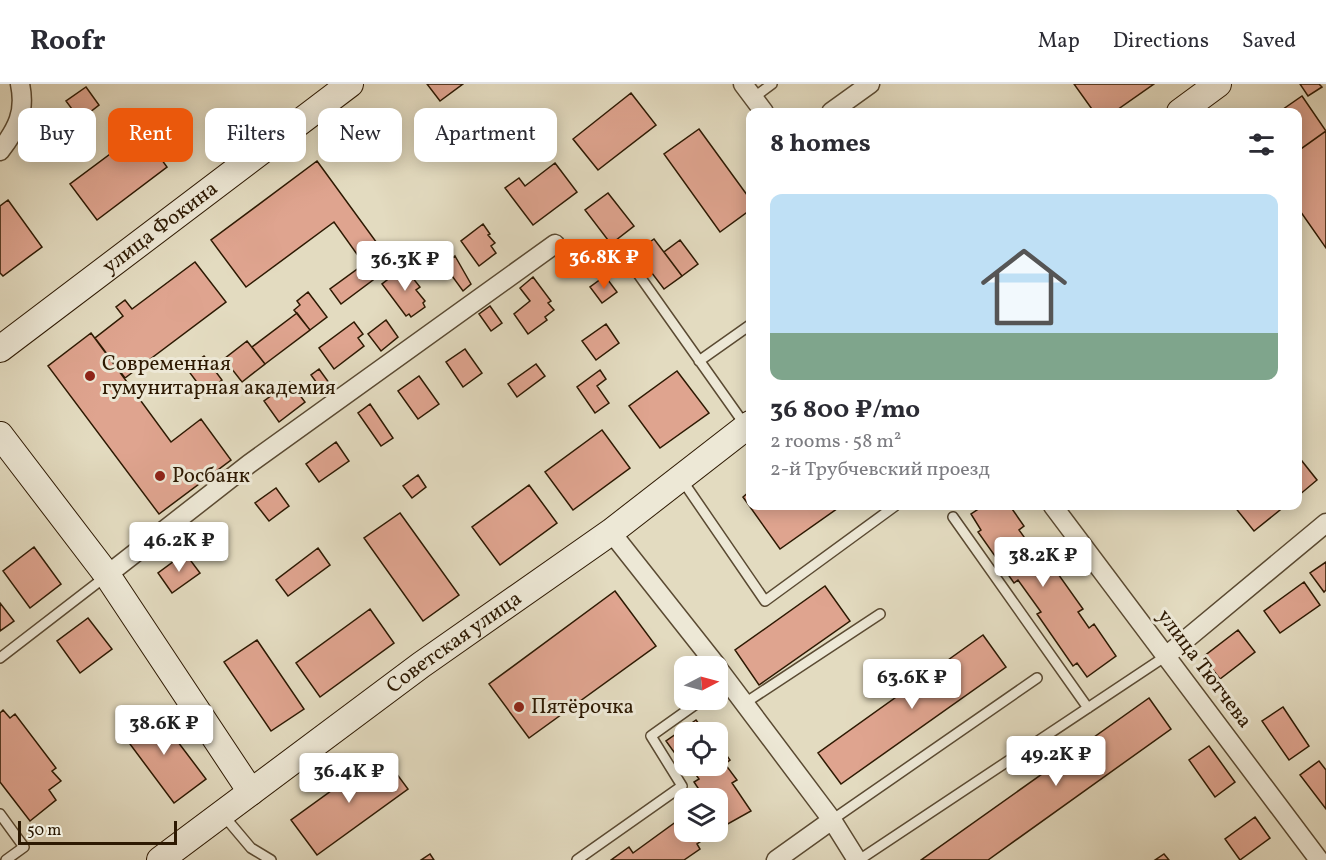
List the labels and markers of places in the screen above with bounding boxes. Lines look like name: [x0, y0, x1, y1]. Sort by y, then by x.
pin: 36.8K ₽: [549, 239, 659, 290]
pin: 36.3K ₽: [350, 241, 460, 292]
place label: Современная гумунитарная академия: [102, 350, 336, 403]
marker: Современная гумунитарная академия: [83, 369, 97, 383]
place label: Росбанк: [172, 462, 250, 491]
marker: Росбанк: [153, 469, 167, 483]
pin: 46.2K ₽: [124, 522, 234, 573]
pin: 38.2K ₽: [988, 537, 1098, 588]
pin: 63.6K ₽: [857, 659, 967, 710]
place label: Пятёрочка: [531, 693, 634, 722]
marker: Пятёрочка: [512, 700, 526, 714]
pin: 38.6K ₽: [109, 705, 219, 756]
pin: 49.2K ₽: [1001, 736, 1111, 787]
pin: 36.4K ₽: [294, 753, 404, 804]

